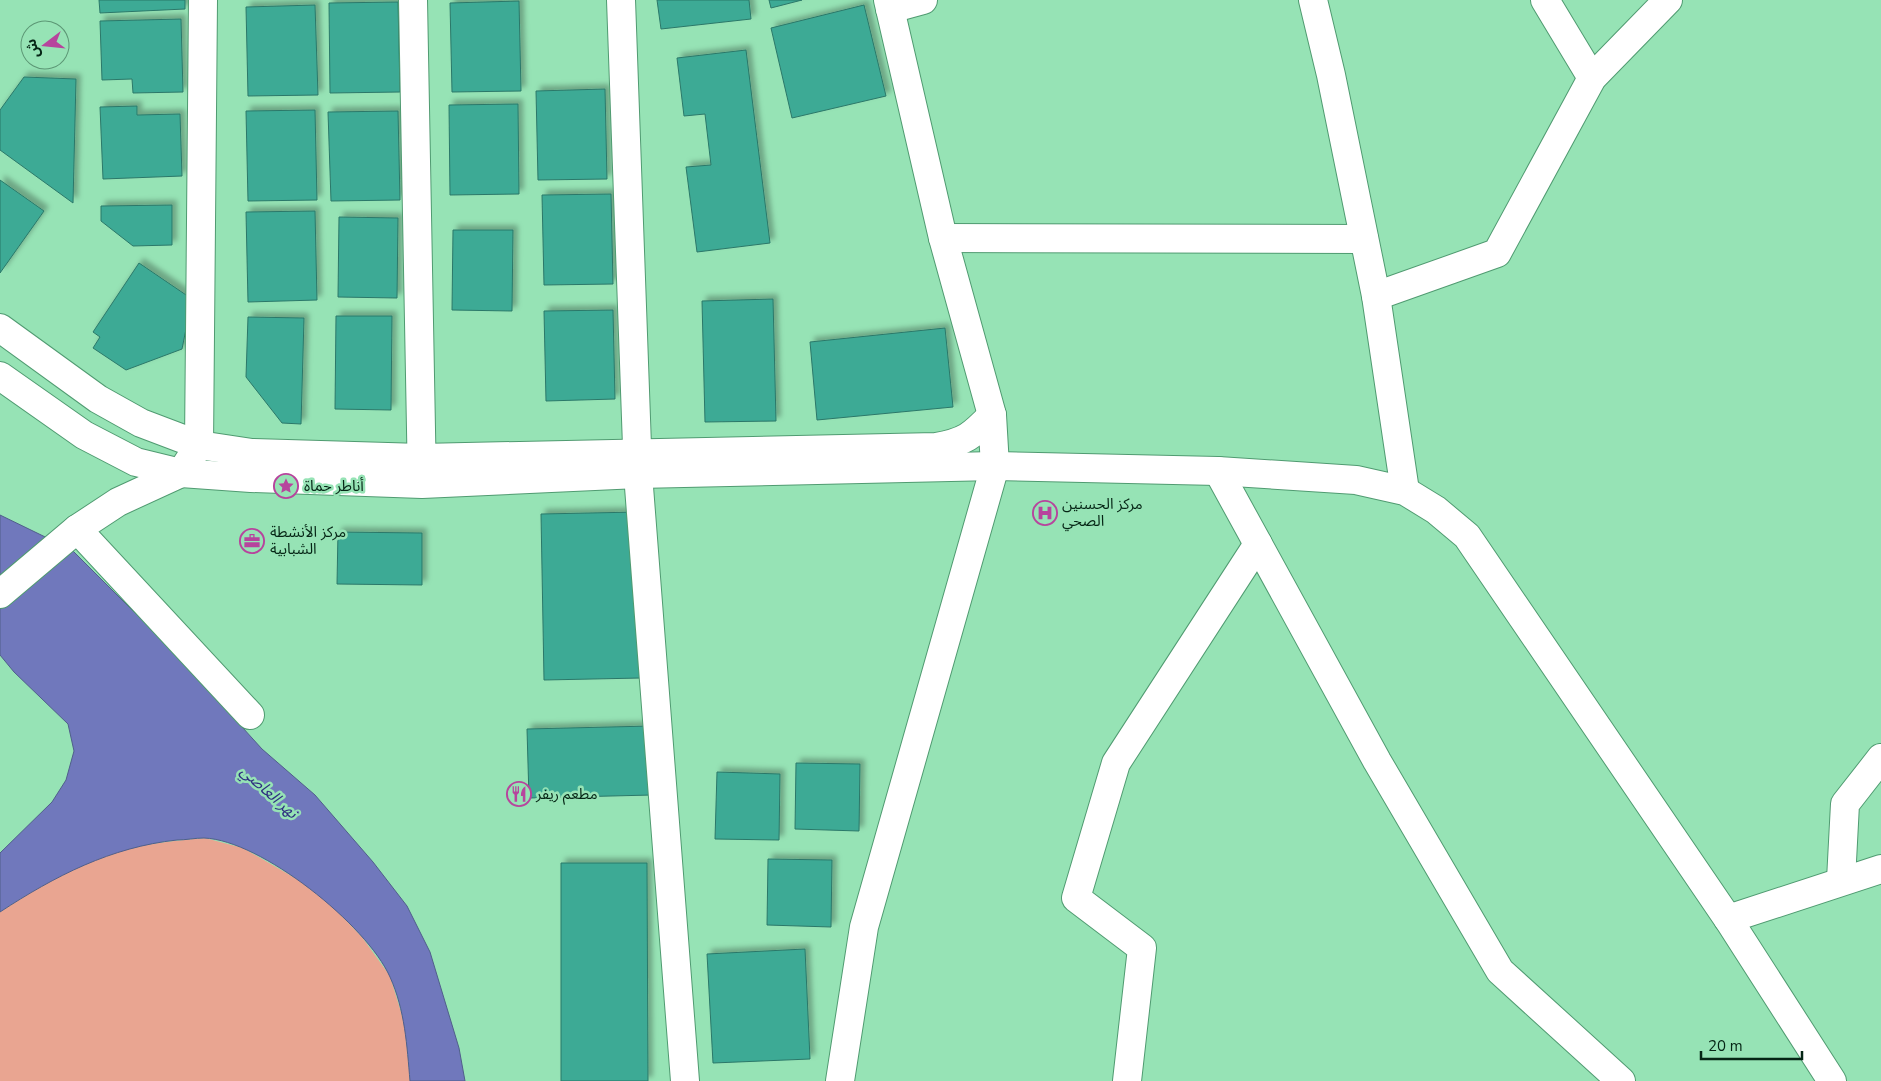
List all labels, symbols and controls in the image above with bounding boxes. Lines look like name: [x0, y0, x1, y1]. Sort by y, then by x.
north arrow: [20, 20, 70, 70]
text: ش: [21, 37, 45, 60]
place icon: أناطر حماة: [273, 473, 299, 499]
place label: أناطر حماة: [304, 476, 364, 496]
place label: مركز الحسنين الصحي: [1062, 494, 1143, 532]
hospital icon: مركز الحسنين الصحي: [1032, 500, 1058, 526]
place label: مركز الأنشطة الشبابية: [270, 522, 346, 559]
office icon: مركز الأنشطة الشبابية: [239, 528, 265, 554]
water label: نهر العاصي: [234, 760, 304, 826]
restaurant icon: مطعم ريفر: [506, 781, 532, 807]
place label: مطعم ريفر: [535, 784, 598, 805]
scale bar: [1701, 1028, 1802, 1060]
text: 20 m: [1708, 1036, 1743, 1056]

